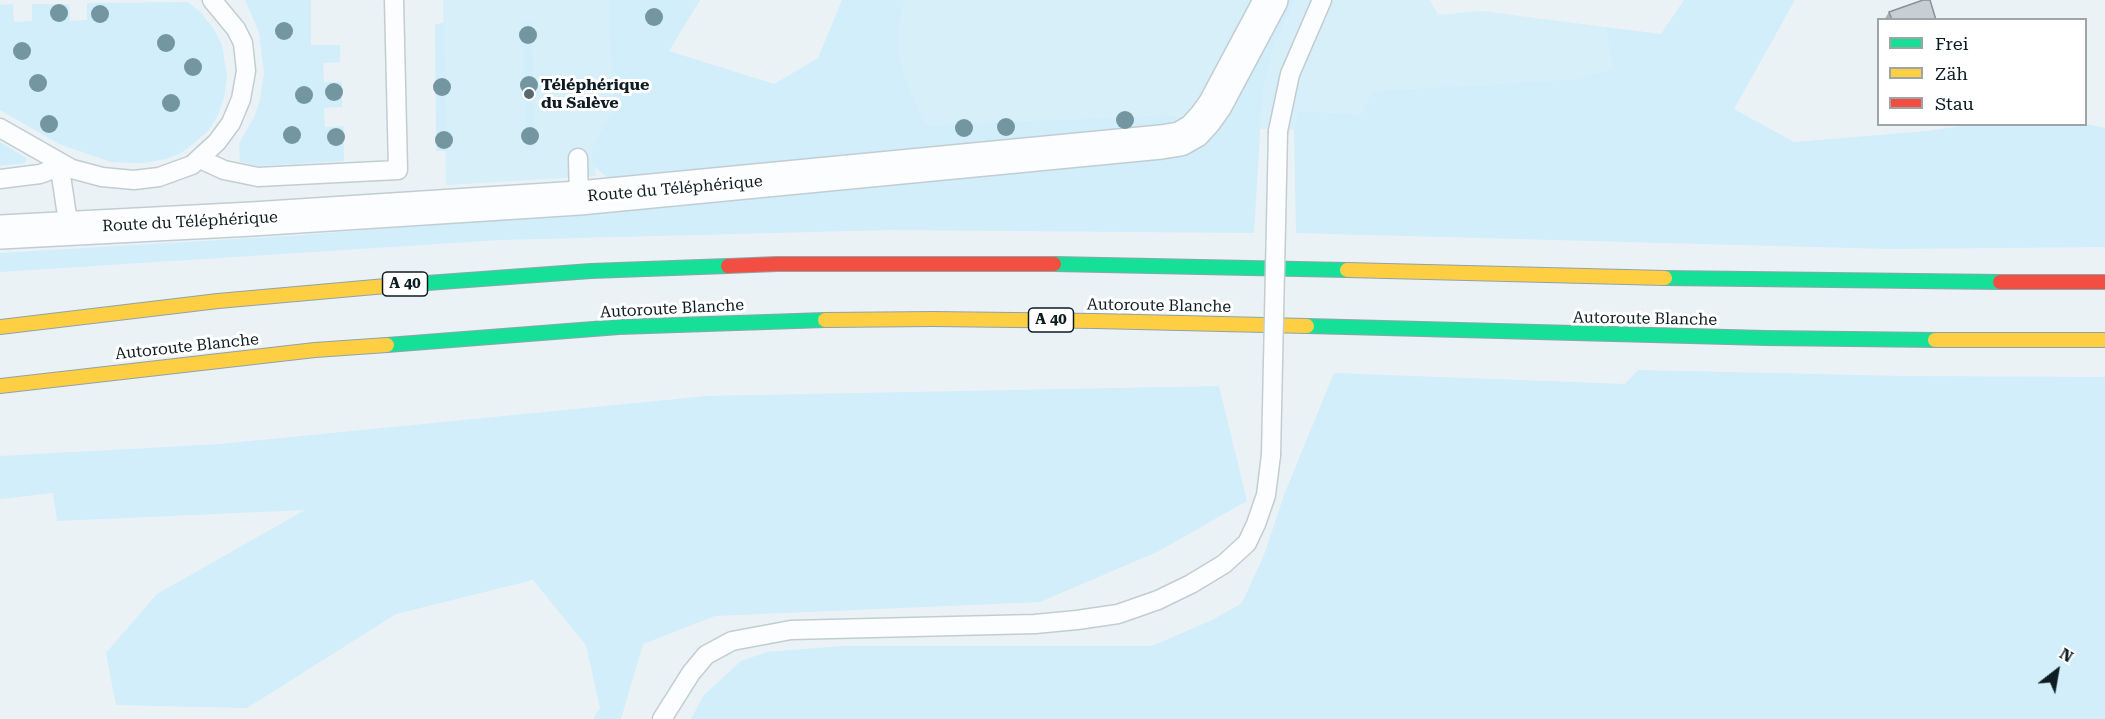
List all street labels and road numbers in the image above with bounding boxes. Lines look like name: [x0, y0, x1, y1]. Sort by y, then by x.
street label: Route du Téléphérique: [587, 172, 763, 206]
street label: Route du Téléphérique: [102, 208, 278, 236]
road number: A 40: [382, 272, 428, 296]
street label: Autoroute Blanche: [1087, 295, 1231, 317]
street label: Autoroute Blanche: [599, 296, 745, 322]
road number: A 40: [1028, 308, 1074, 332]
street label: Autoroute Blanche: [1573, 308, 1717, 330]
street label: Autoroute Blanche: [114, 330, 260, 364]

